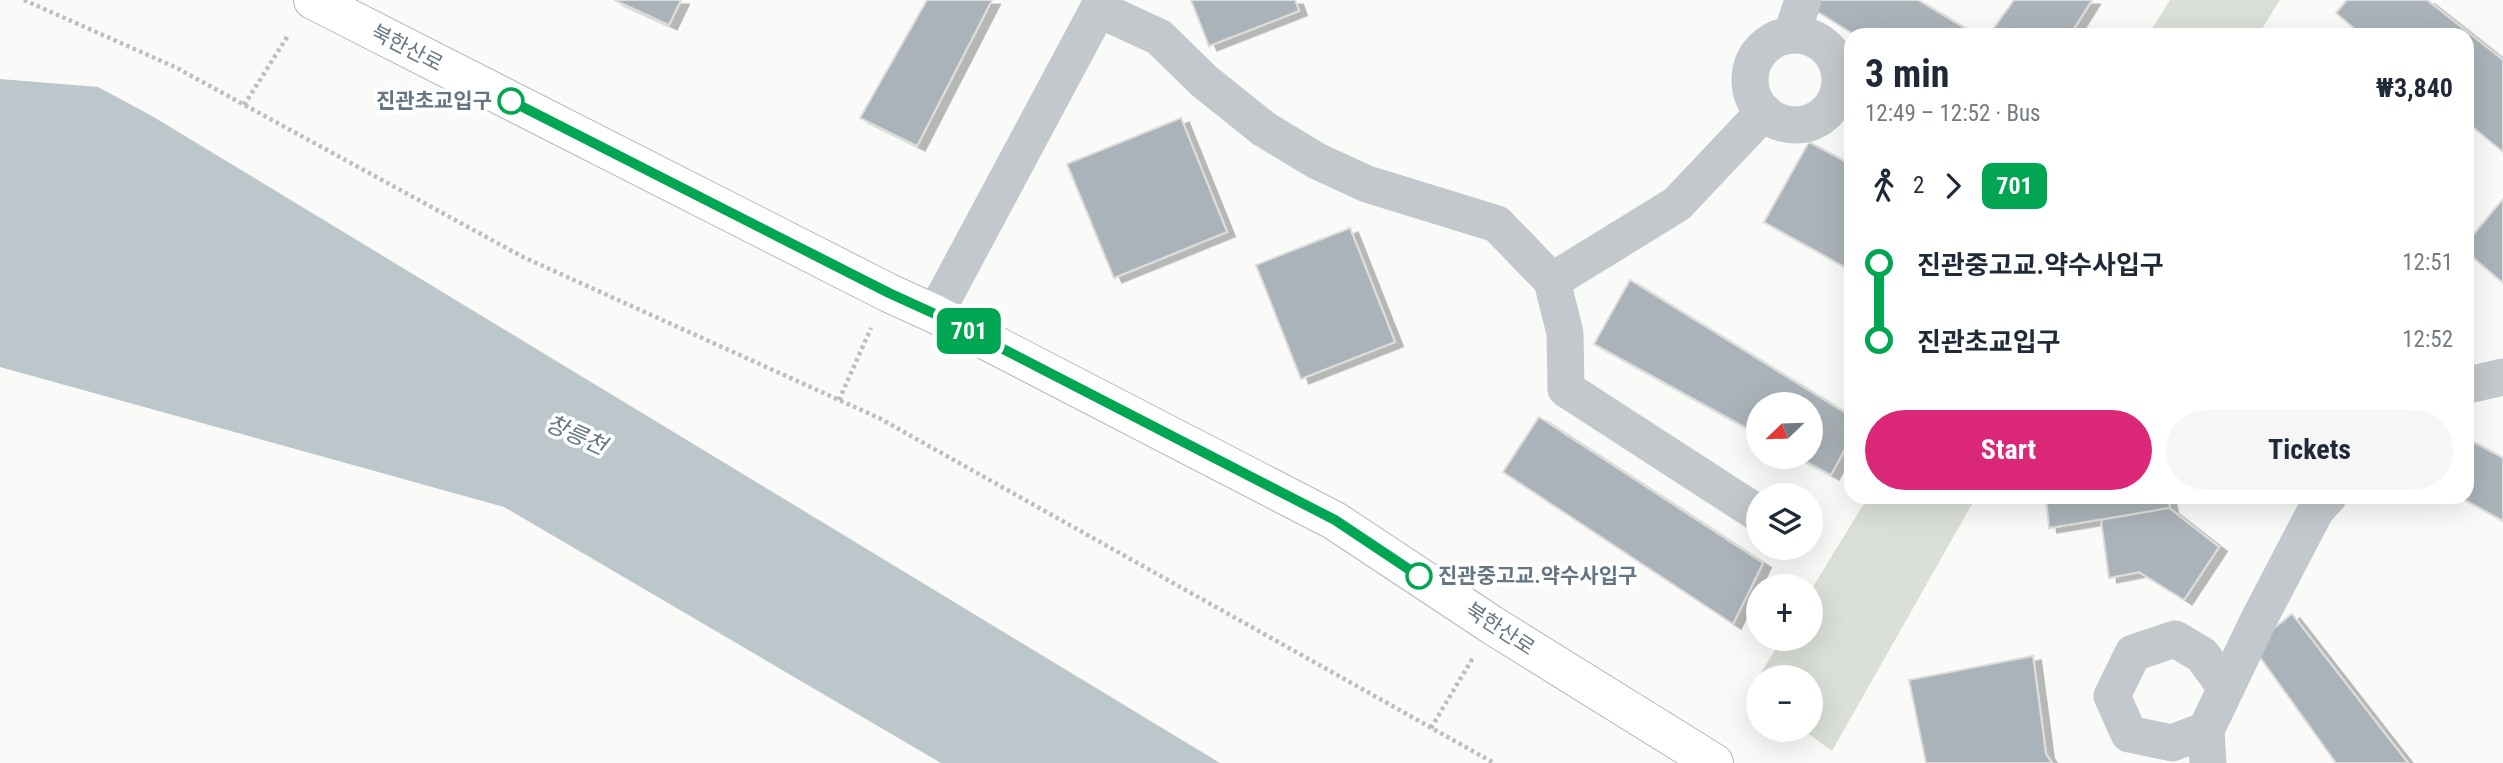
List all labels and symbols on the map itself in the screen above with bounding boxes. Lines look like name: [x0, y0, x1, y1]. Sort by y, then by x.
street label: 북한산로: [367, 20, 447, 76]
marker: 진관초교입구: [498, 88, 524, 114]
place label: 진관초교입구: [376, 89, 492, 113]
line badge: 701: [929, 308, 1009, 354]
north arrow: [1746, 392, 1824, 469]
water label: 창릉천: [542, 410, 613, 461]
marker: 진관중고교.약수사입구: [1406, 563, 1432, 589]
place label: 진관중고교.약수사입구: [1438, 564, 1637, 588]
street label: 북한산로: [1461, 598, 1539, 660]

